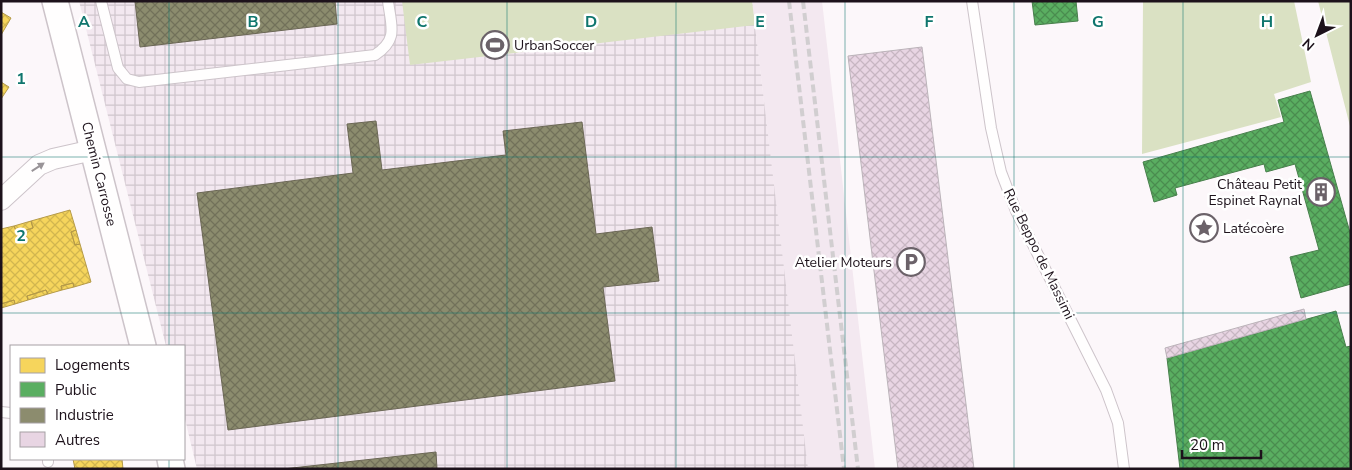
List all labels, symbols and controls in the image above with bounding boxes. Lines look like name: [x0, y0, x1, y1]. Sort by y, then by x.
north arrow: [1292, 10, 1342, 60]
text: A: [78, 11, 90, 33]
text: B: [247, 11, 259, 33]
text: C: [417, 11, 428, 33]
text: D: [585, 11, 597, 33]
text: E: [755, 11, 765, 33]
text: F: [925, 11, 934, 33]
text: G: [1092, 11, 1104, 33]
text: H: [1261, 11, 1273, 33]
sports icon: UrbanSoccer: [480, 30, 510, 60]
text: N: [1298, 34, 1319, 55]
place label: UrbanSoccer: [514, 36, 594, 55]
text: 1: [16, 68, 26, 90]
street label: Chemin Carrosse: [77, 120, 121, 228]
one-way arrow: [31, 163, 44, 172]
place label: Château Petit Espinet Raynal: [1209, 175, 1303, 210]
building icon: Château Petit Espinet Raynal: [1306, 177, 1336, 207]
street label: Rue Beppo de Massimi: [999, 185, 1079, 323]
place icon: Latécoère: [1189, 213, 1219, 243]
place label: Latécoère: [1223, 219, 1284, 238]
text: 2: [16, 225, 26, 247]
parking icon: Atelier Moteurs: [896, 247, 926, 277]
place label: Atelier Moteurs: [795, 253, 892, 272]
legend: [10, 345, 185, 460]
text: Logements: [55, 355, 130, 375]
text: Public: [55, 380, 96, 400]
text: Industrie: [55, 405, 114, 425]
scale bar: [1182, 428, 1261, 460]
text: Autres: [55, 430, 100, 450]
text: 20 m: [1190, 435, 1225, 455]

